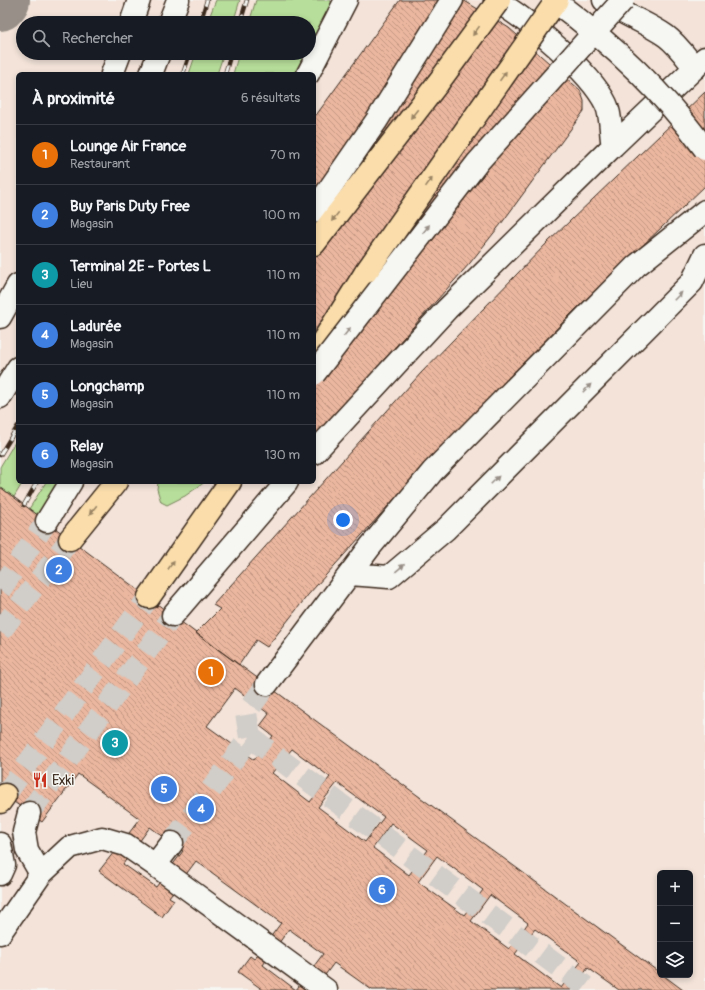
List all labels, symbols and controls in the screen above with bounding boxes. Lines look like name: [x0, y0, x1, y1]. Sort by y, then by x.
search box: [16, 16, 316, 60]
one-way arrow: [472, 26, 480, 37]
icon: search: [30, 27, 52, 49]
text: Rechercher: [62, 29, 133, 48]
one-way arrow: [499, 70, 507, 81]
text: À proximité: [32, 88, 115, 109]
text: 6 résultats: [241, 90, 300, 106]
one-way arrow: [410, 108, 418, 119]
text: Lounge Air France: [70, 137, 186, 156]
text: 1: [42, 147, 48, 163]
text: 70 m: [270, 147, 300, 163]
text: Restaurant: [70, 156, 130, 172]
one-way arrow: [425, 177, 433, 188]
text: Buy Paris Duty Free: [70, 197, 190, 216]
text: 2: [41, 207, 49, 223]
text: 100 m: [263, 207, 300, 223]
one-way arrow: [330, 211, 339, 222]
text: Magasin: [70, 216, 113, 232]
one-way arrow: [422, 224, 431, 235]
text: Terminal 2E - Portes L: [70, 257, 211, 276]
text: 3: [41, 267, 49, 283]
text: 110 m: [267, 267, 300, 283]
text: Lieu: [70, 276, 93, 292]
one-way arrow: [673, 291, 683, 301]
text: Ladurée: [70, 317, 121, 336]
one-way arrow: [342, 326, 351, 337]
text: 4: [41, 327, 49, 343]
text: 110 m: [267, 327, 300, 343]
text: Magasin: [70, 336, 113, 352]
text: Longchamp: [70, 377, 144, 396]
one-way arrow: [582, 383, 592, 393]
text: 5: [41, 387, 49, 403]
text: 110 m: [267, 387, 300, 403]
text: Magasin: [70, 396, 113, 412]
text: Relay: [70, 437, 103, 456]
text: 6: [41, 447, 49, 463]
text: 130 m: [264, 447, 300, 463]
text: Magasin: [70, 456, 113, 472]
one-way arrow: [490, 475, 500, 485]
one-way arrow: [89, 505, 98, 516]
your location: [333, 510, 353, 530]
pin: 2: [46, 555, 72, 585]
one-way arrow: [167, 560, 175, 570]
one-way arrow: [394, 564, 405, 573]
pin: 1: [198, 657, 224, 687]
pin: 3: [102, 728, 128, 758]
restaurant icon: Exki: [31, 771, 49, 789]
place label: Exki: [52, 772, 74, 789]
pin: 5: [151, 774, 177, 804]
pin: 4: [188, 794, 214, 824]
map controls: [657, 870, 693, 978]
button: +: [657, 870, 693, 906]
pin: 6: [369, 875, 395, 905]
button: −: [657, 906, 693, 942]
button: layers: [657, 942, 693, 978]

